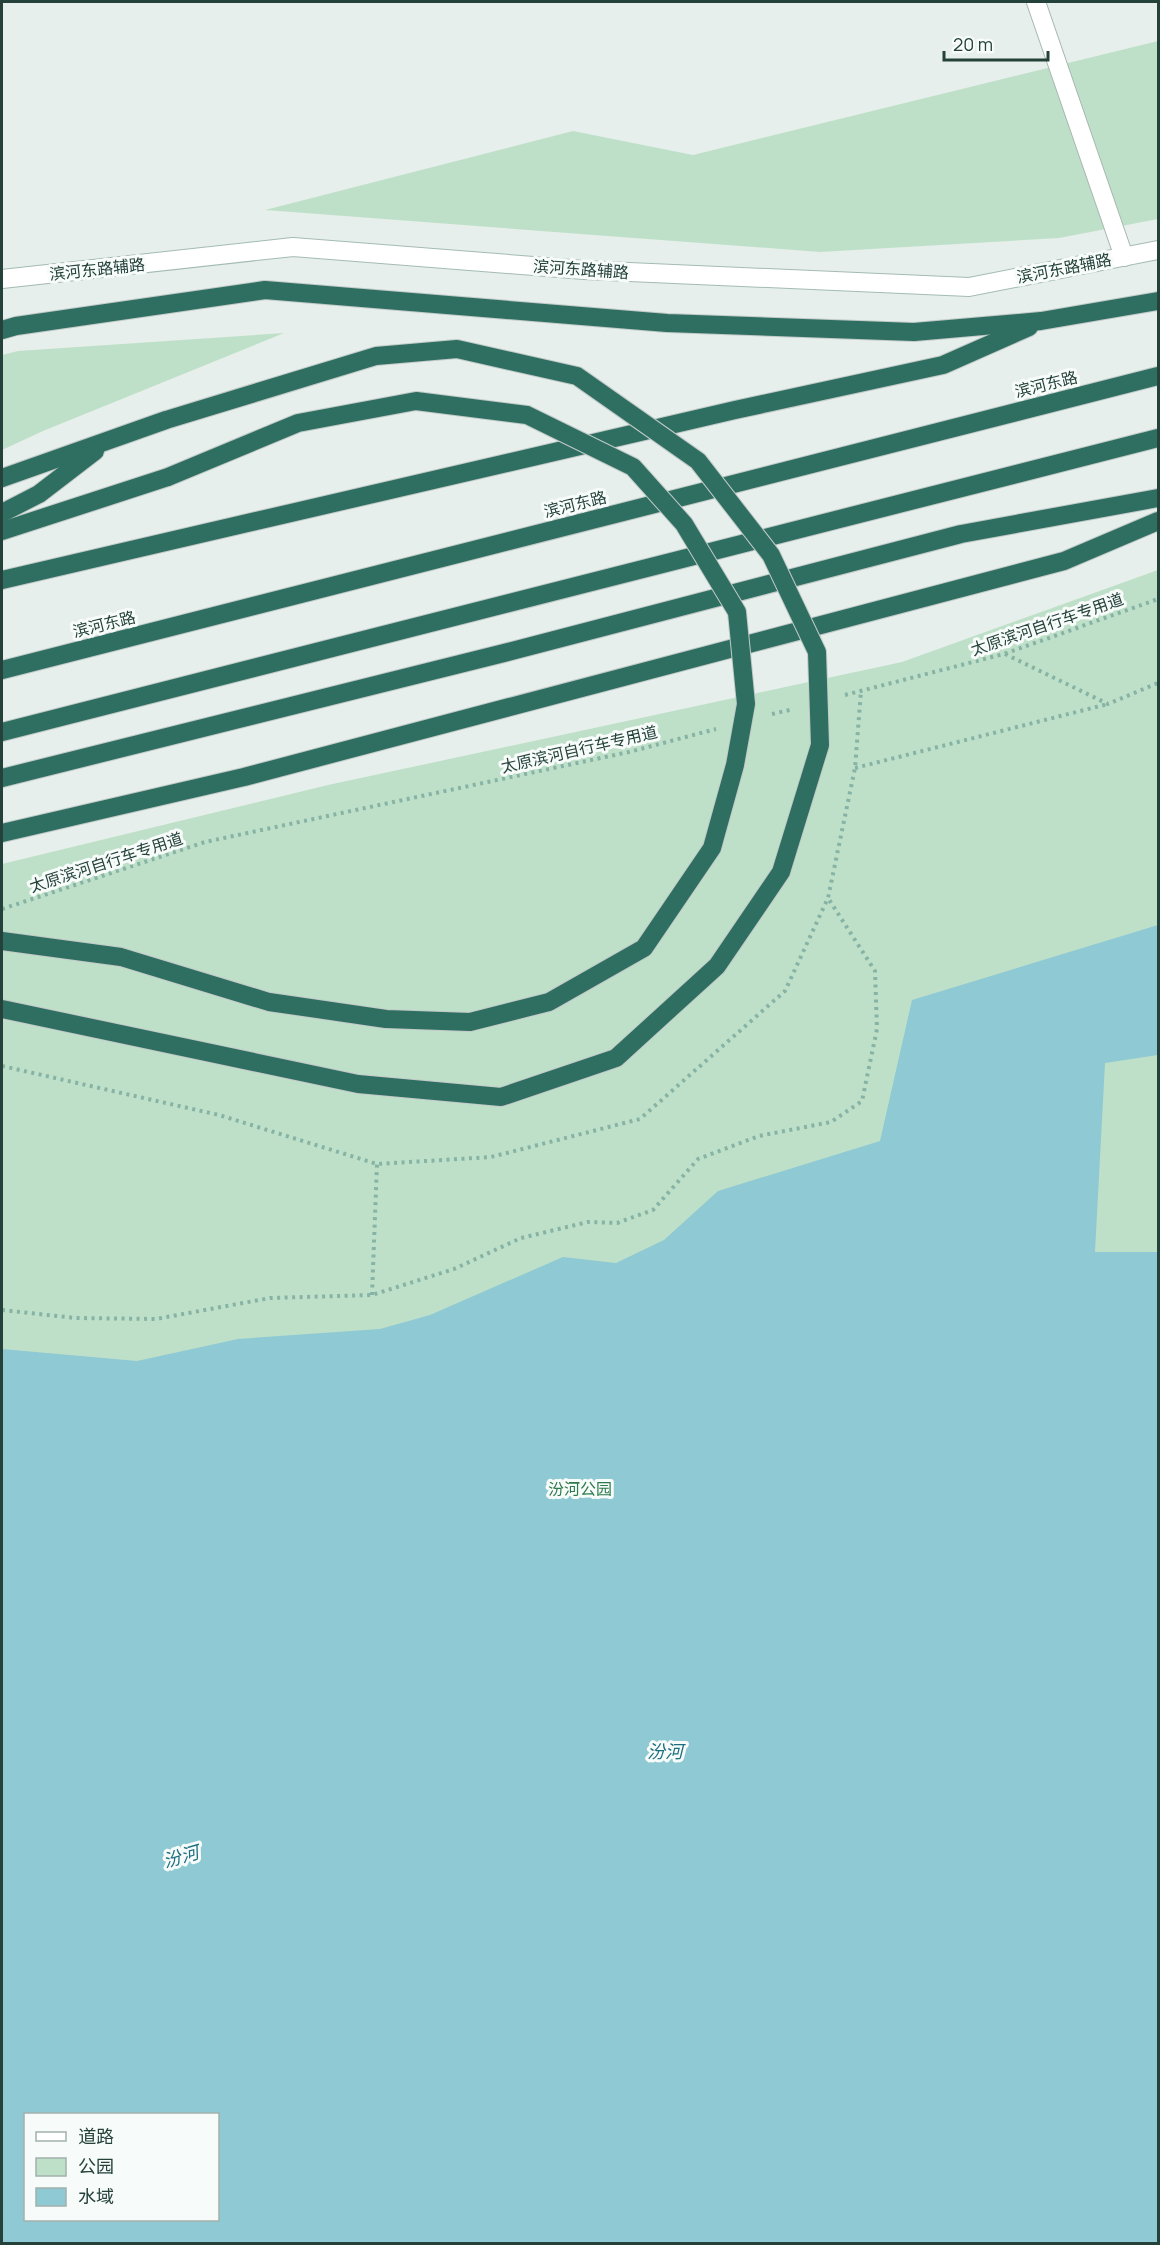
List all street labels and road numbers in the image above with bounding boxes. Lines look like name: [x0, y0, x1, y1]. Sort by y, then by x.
street label: 滨河东路辅路: [1015, 248, 1113, 288]
street label: 滨河东路辅路: [48, 253, 146, 285]
street label: 滨河东路辅路: [532, 255, 630, 283]
street label: 滨河东路: [1012, 366, 1080, 402]
street label: 滨河东路: [541, 486, 609, 522]
street label: 太原滨河自行车专用道: [968, 588, 1126, 660]
street label: 滨河东路: [70, 606, 138, 642]
street label: 太原滨河自行车专用道: [499, 720, 659, 778]
street label: 太原滨河自行车专用道: [27, 827, 185, 897]

